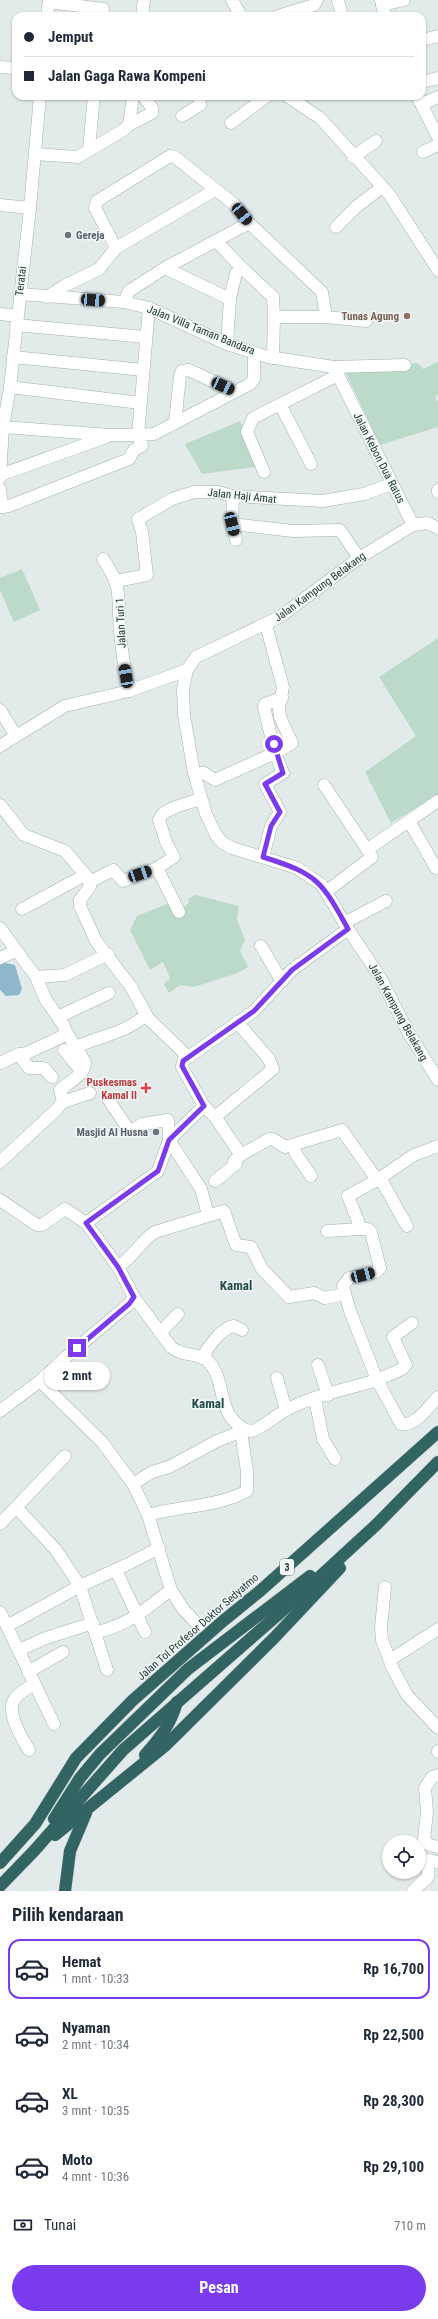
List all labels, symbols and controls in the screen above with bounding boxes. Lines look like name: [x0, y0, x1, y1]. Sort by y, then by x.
text: Jemput: [48, 28, 93, 46]
text: Jalan Gaga Rawa Kompeni: [48, 67, 206, 85]
car: [230, 201, 254, 227]
place label: Gereja: [76, 229, 104, 242]
marker: Gereja: [63, 230, 73, 240]
street label: Teratai: [13, 265, 29, 297]
car: [81, 293, 105, 307]
street label: Jalan Villa Taman Bandara: [145, 302, 257, 358]
place label: Tunas Agung: [341, 310, 399, 323]
marker: Tunas Agung: [402, 311, 412, 321]
car: [210, 375, 236, 397]
street label: Jalan Kebon Dua Ratus: [350, 410, 408, 506]
street label: Jalan Haji Amat: [207, 486, 277, 506]
car: [223, 511, 241, 537]
street label: Jalan Kampung Belakang: [272, 549, 368, 625]
street label: Jalan Turi 1: [113, 597, 129, 649]
car: [118, 663, 134, 689]
route start: [265, 735, 283, 753]
car: [127, 864, 153, 884]
street label: Jalan Kampung Belakang: [366, 961, 430, 1063]
place label: Puskesmas Kamal II: [87, 1076, 137, 1102]
marker: Puskesmas Kamal II: [140, 1082, 152, 1094]
place label: Masjid Al Husna: [76, 1126, 148, 1139]
marker: Masjid Al Husna: [151, 1127, 161, 1137]
car: [350, 1266, 376, 1284]
district label: Kamal: [220, 1278, 252, 1293]
route end: [68, 1339, 86, 1357]
callout: 2 mnt: [44, 1362, 110, 1390]
text: 2 mnt: [62, 1368, 92, 1383]
district label: Kamal: [192, 1396, 224, 1411]
road number: 3: [280, 1559, 294, 1575]
street label: Jalan Tol Profesor Doktor Sedyatmo: [135, 1571, 261, 1683]
map controls: [382, 1835, 426, 1879]
button: locate: [382, 1835, 426, 1879]
text: Pilih kendaraan: [12, 1904, 124, 1925]
icon: car: [14, 1951, 50, 1987]
text: Hemat: [62, 1953, 101, 1971]
text: Rp 16,700: [363, 1960, 424, 1978]
text: 1 mnt · 10:33: [62, 1971, 129, 1986]
icon: car: [14, 2017, 50, 2053]
text: Nyaman: [62, 2019, 110, 2037]
text: Rp 22,500: [363, 2026, 424, 2044]
text: 2 mnt · 10:34: [62, 2037, 129, 2052]
icon: car: [14, 2083, 50, 2119]
text: XL: [62, 2085, 78, 2103]
text: Rp 28,300: [363, 2092, 424, 2110]
text: 3 mnt · 10:35: [62, 2103, 129, 2118]
icon: car: [14, 2149, 50, 2185]
text: Moto: [62, 2151, 93, 2169]
text: Rp 29,100: [363, 2158, 424, 2176]
text: 4 mnt · 10:36: [62, 2169, 129, 2184]
icon: cash: [12, 2214, 34, 2236]
text: Tunai: [44, 2216, 76, 2234]
text: 710 m: [394, 2218, 426, 2233]
button: Pesan: [12, 2265, 426, 2311]

